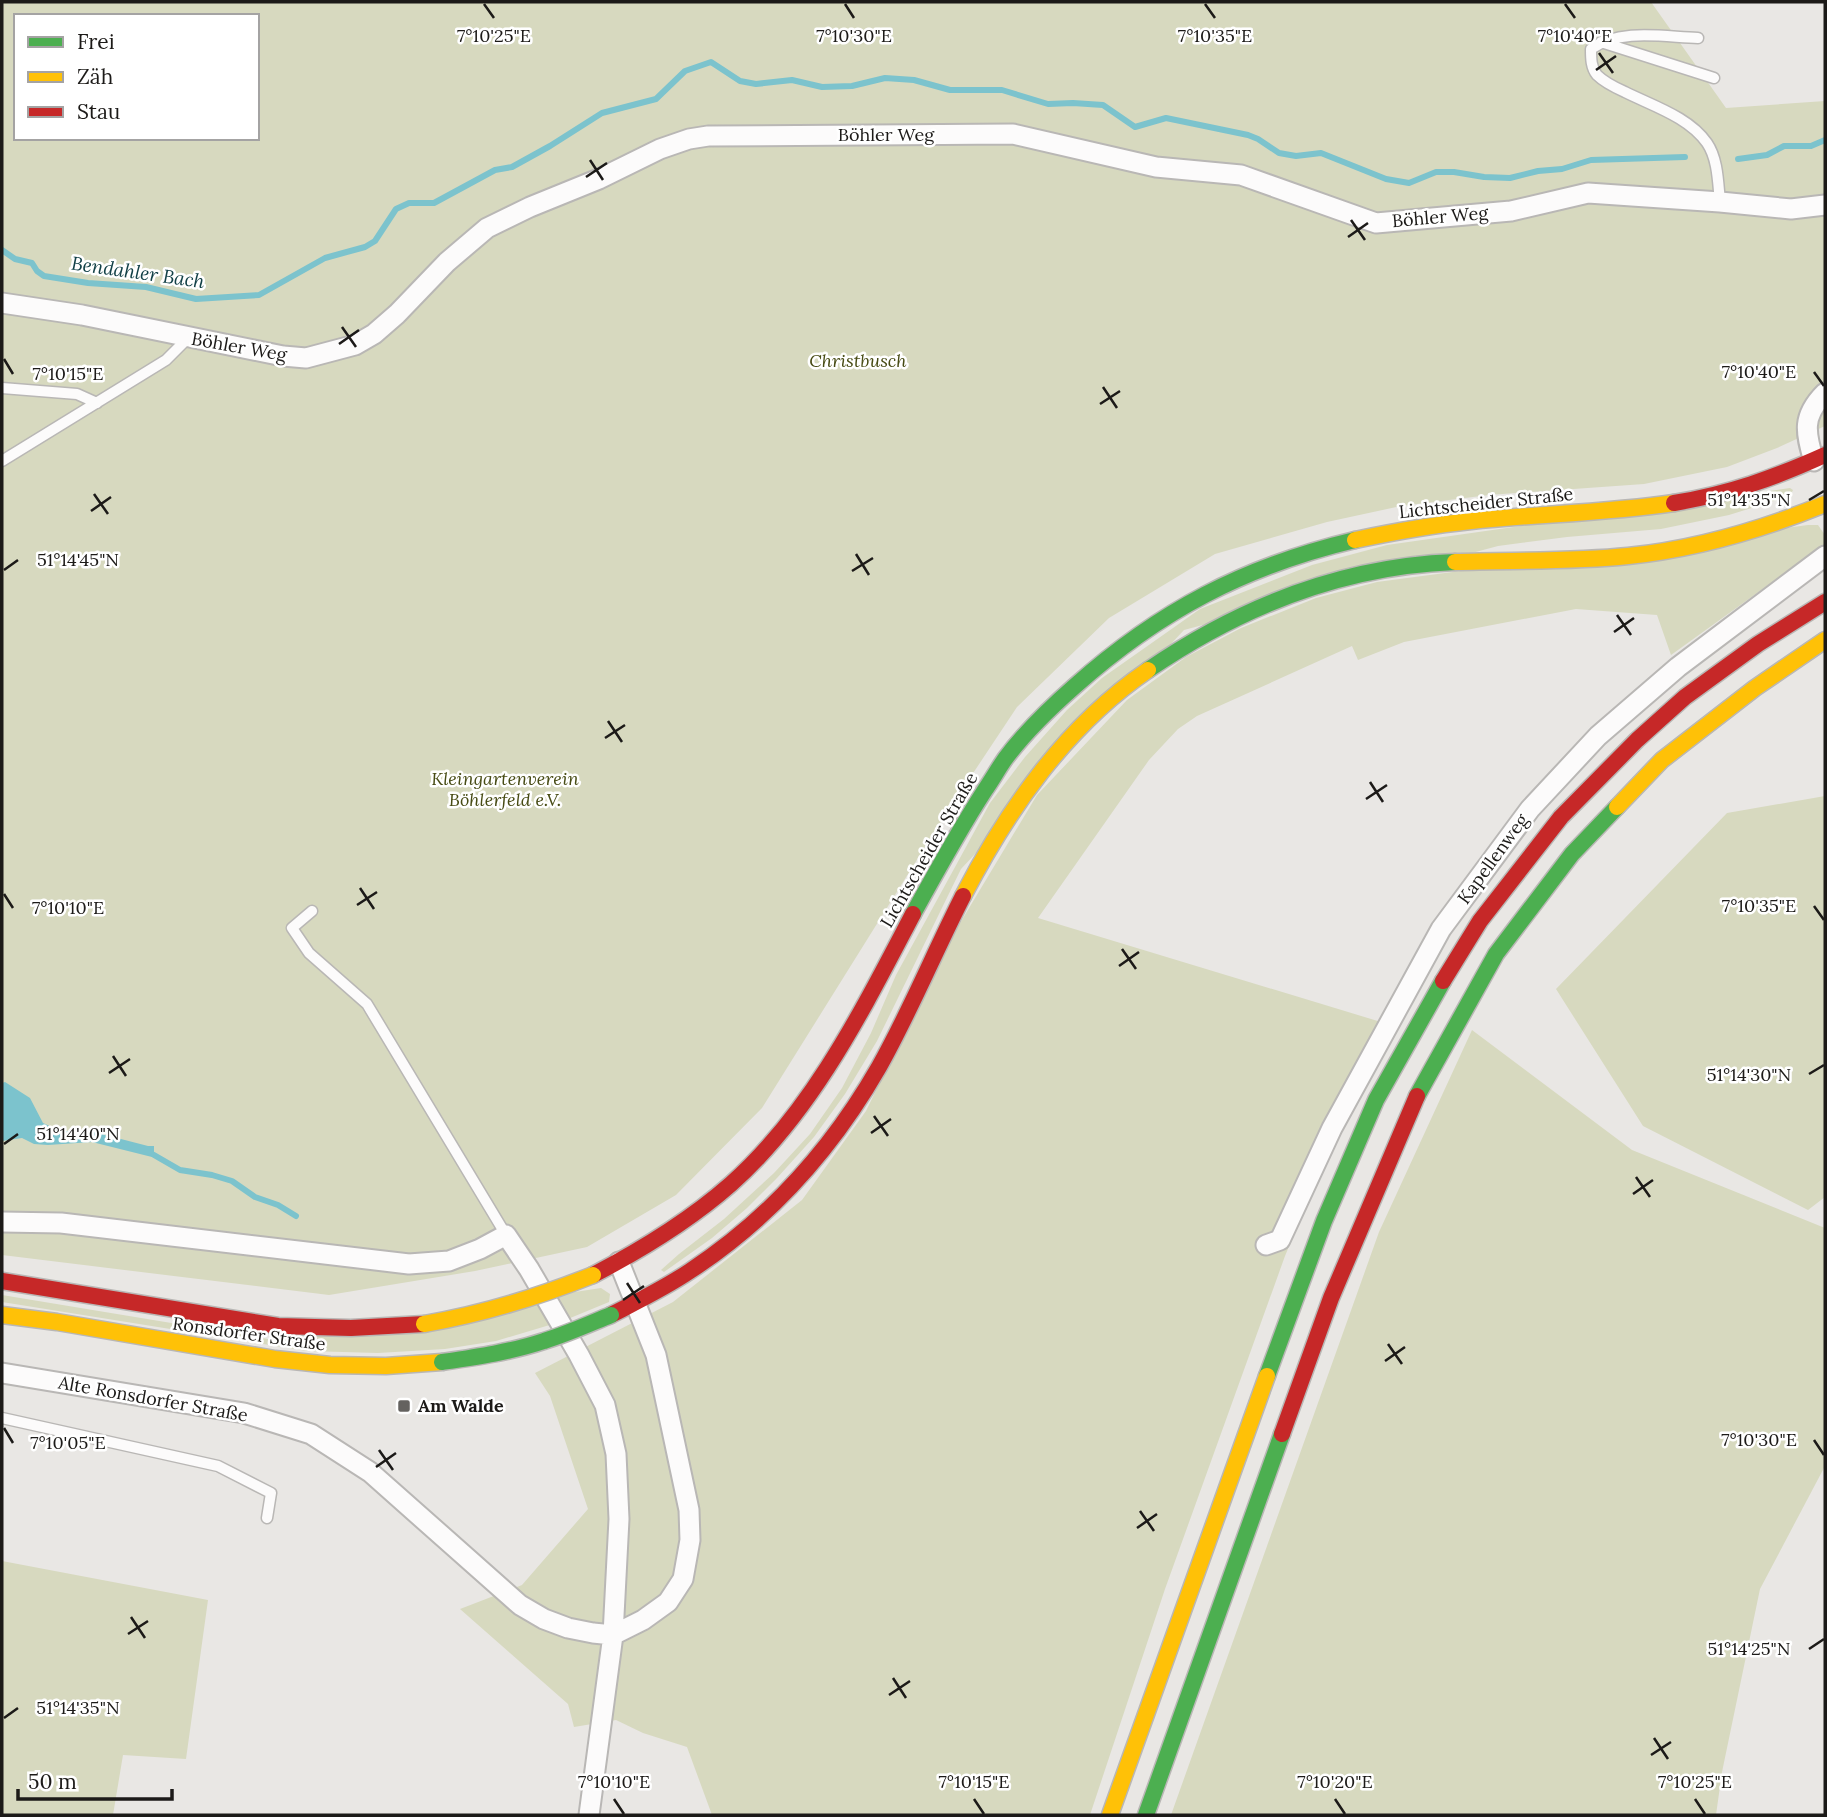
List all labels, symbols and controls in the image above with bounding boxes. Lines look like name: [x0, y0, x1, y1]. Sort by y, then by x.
legend: [14, 14, 259, 140]
text: 7°10'25"E: [457, 24, 531, 47]
text: 7°10'30"E: [816, 24, 892, 47]
text: 7°10'35"E: [1178, 24, 1252, 47]
text: 7°10'40"E: [1538, 24, 1612, 47]
text: Frei: [77, 28, 115, 55]
text: Zäh: [77, 63, 113, 90]
text: Stau: [77, 98, 120, 125]
street label: Böhler Weg: [838, 123, 935, 146]
street label: Böhler Weg: [1391, 201, 1490, 232]
water label: Bendahler Bach: [70, 251, 206, 293]
street label: Böhler Weg: [190, 327, 290, 366]
park label: Christbusch: [809, 349, 907, 372]
text: 7°10'40"E: [1722, 360, 1796, 383]
text: 7°10'15"E: [33, 362, 103, 385]
street label: Lichtscheider Straße: [1398, 482, 1575, 523]
text: 51°14'35"N: [1707, 488, 1791, 511]
text: 51°14'45"N: [37, 548, 119, 571]
park label: Kleingartenverein Böhlerfeld e.V.: [431, 767, 579, 811]
street label: Lichtscheider Straße: [875, 768, 982, 931]
street label: Kapellenweg: [1452, 808, 1534, 908]
text: 7°10'35"E: [1722, 894, 1796, 917]
text: 7°10'10"E: [32, 896, 104, 919]
text: 51°14'30"N: [1707, 1063, 1791, 1086]
text: 51°14'40"N: [36, 1122, 120, 1145]
street label: Ronsdorfer Straße: [171, 1311, 327, 1356]
street label: Alte Ronsdorfer Straße: [56, 1370, 250, 1427]
place label: Am Walde: [418, 1394, 504, 1417]
marker: Am Walde: [396, 1398, 412, 1414]
text: 7°10'30"E: [1721, 1428, 1797, 1451]
text: 7°10'05"E: [30, 1431, 106, 1454]
text: 51°14'25"N: [1708, 1637, 1790, 1660]
text: 51°14'35"N: [36, 1696, 120, 1719]
scale bar: [18, 1758, 172, 1802]
text: 50 m: [28, 1768, 77, 1795]
text: 7°10'10"E: [578, 1770, 650, 1793]
text: 7°10'15"E: [939, 1770, 1009, 1793]
text: 7°10'20"E: [1297, 1770, 1373, 1793]
text: 7°10'25"E: [1658, 1770, 1732, 1793]

